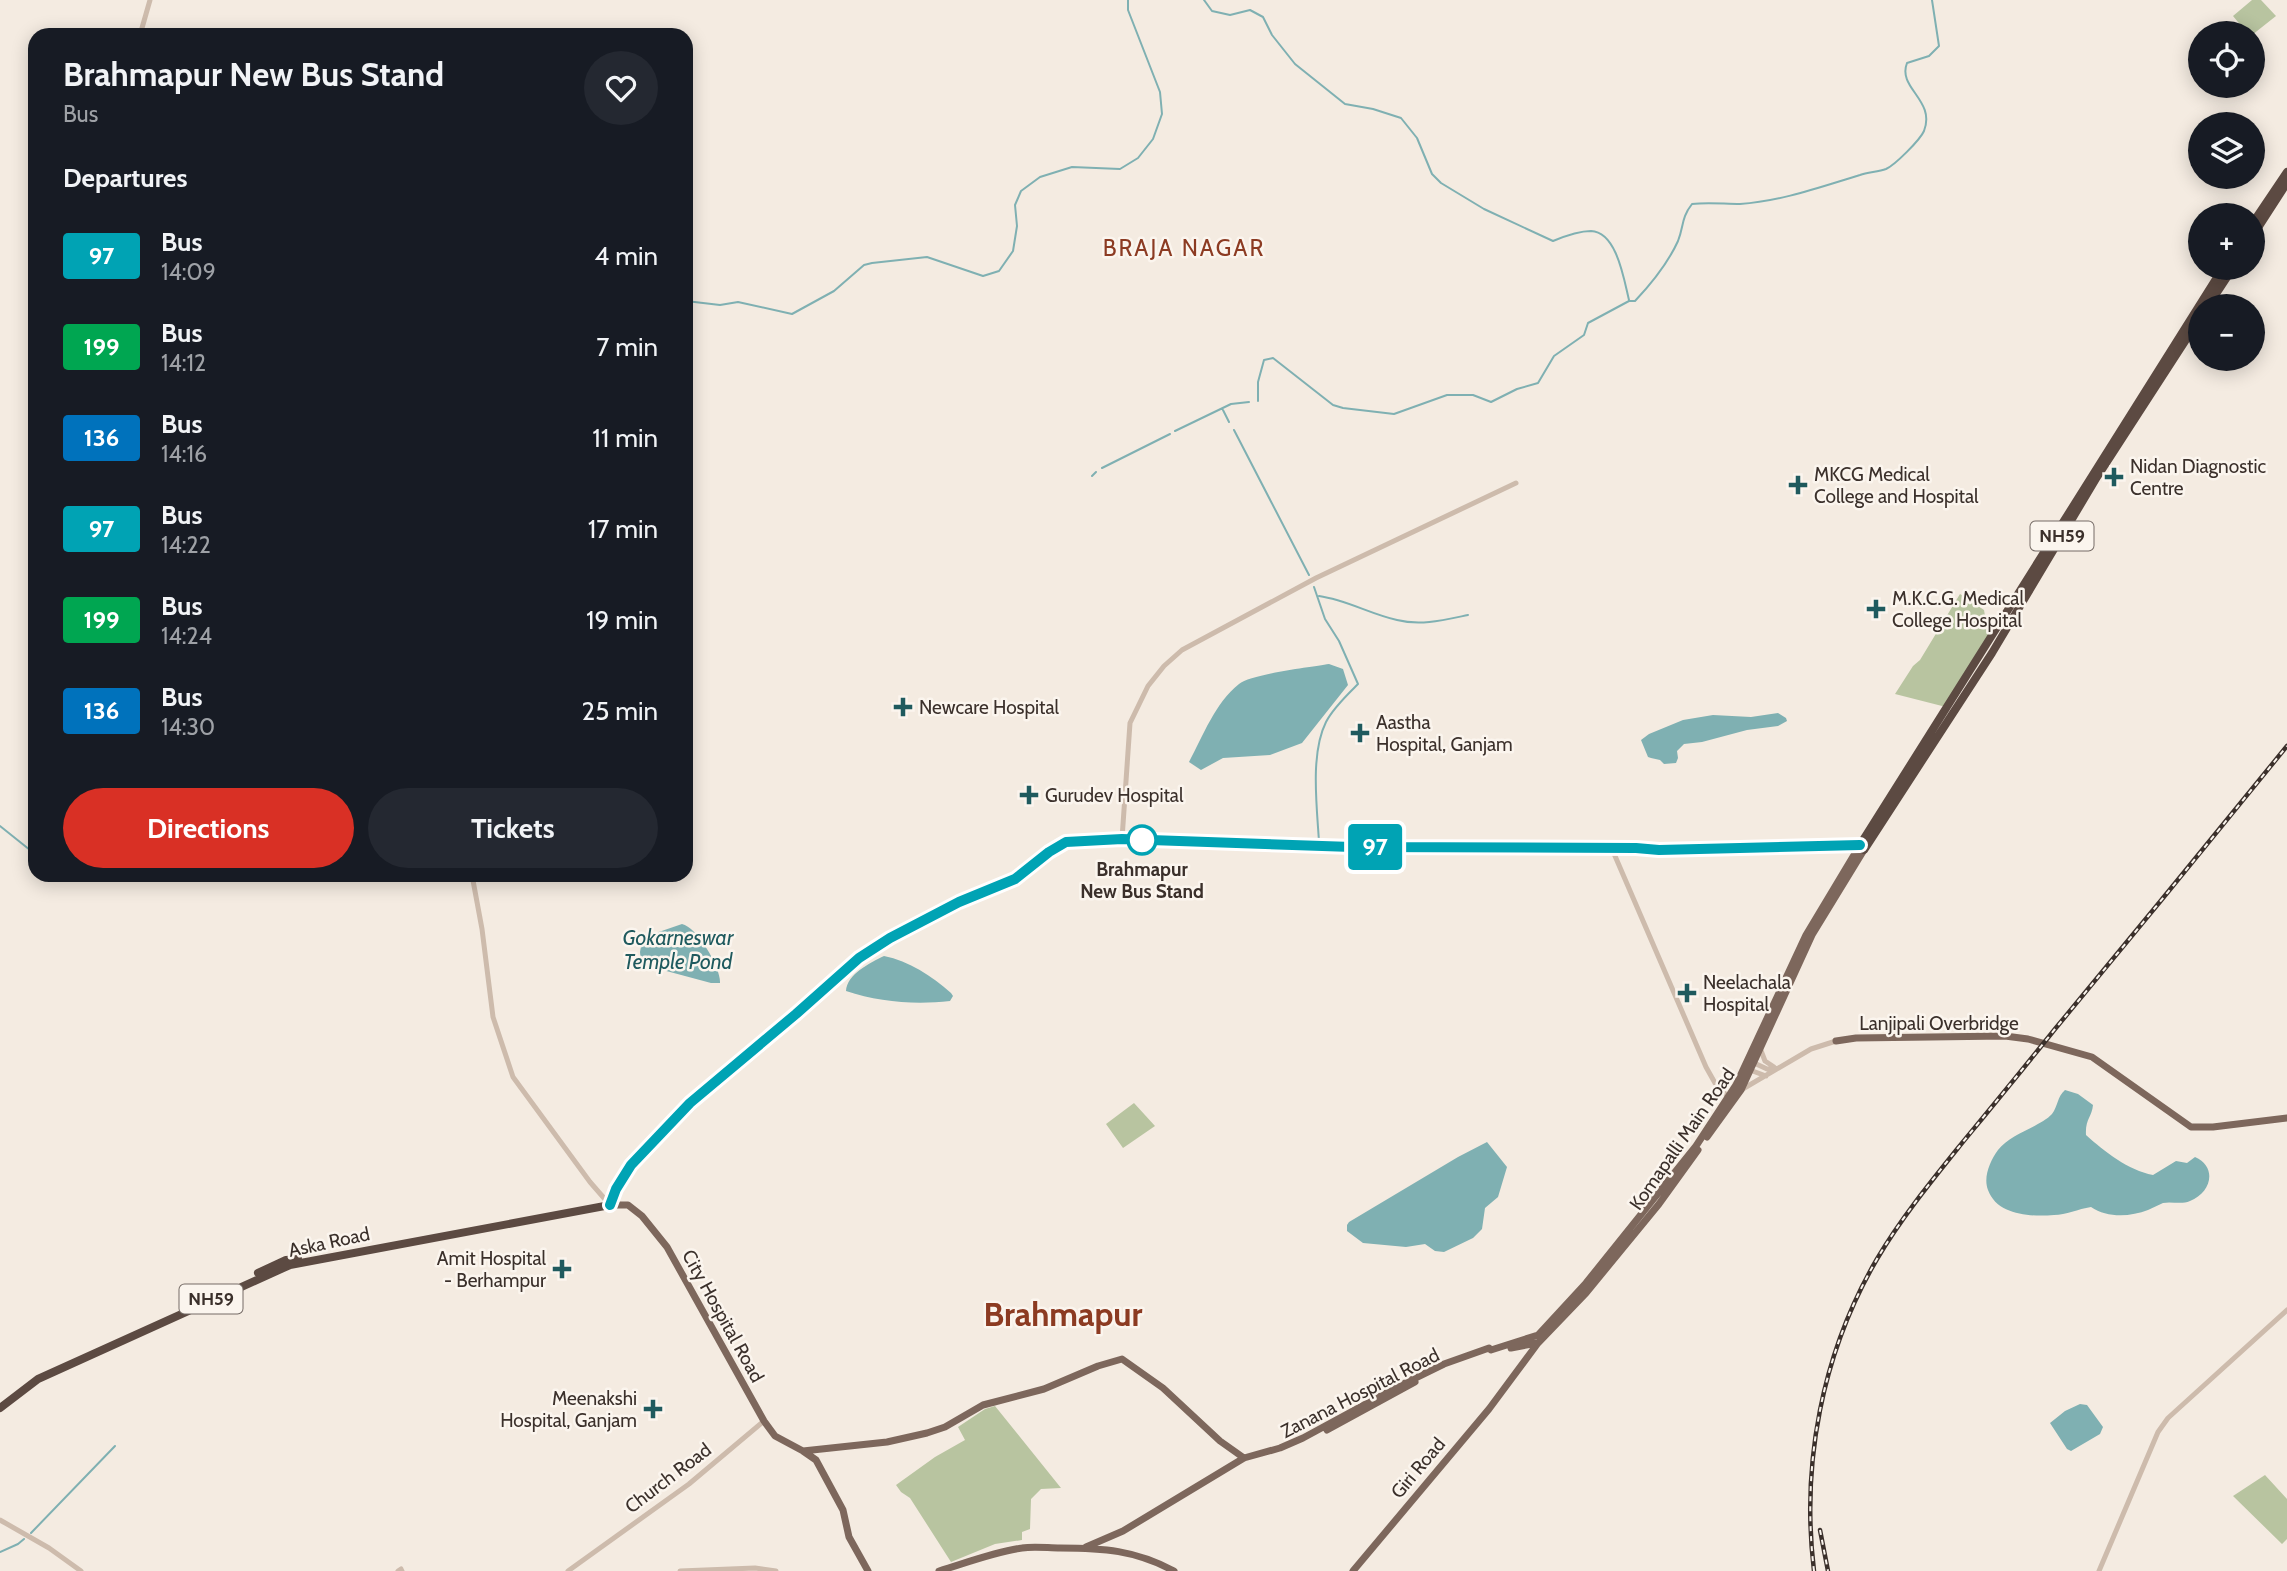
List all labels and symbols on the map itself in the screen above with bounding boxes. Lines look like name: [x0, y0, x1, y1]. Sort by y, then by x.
district label: BRAJA NAGAR: [1103, 234, 1265, 262]
place label: Nidan Diagnostic Centre: [2130, 455, 2266, 500]
place label: MKCG Medical College and Hospital: [1814, 463, 1979, 508]
marker: Nidan Diagnostic Centre: [2104, 467, 2124, 487]
marker: MKCG Medical College and Hospital: [1788, 475, 1808, 495]
road number: NH59: [2030, 522, 2094, 550]
place label: M.K.C.G. Medical College Hospital: [1892, 587, 2024, 632]
marker: M.K.C.G. Medical College Hospital: [1866, 599, 1886, 619]
place label: Newcare Hospital: [919, 696, 1060, 719]
marker: Newcare Hospital: [893, 697, 913, 717]
place label: Aastha Hospital, Ganjam: [1376, 711, 1513, 756]
marker: Aastha Hospital, Ganjam: [1350, 723, 1370, 743]
place label: Gurudev Hospital: [1045, 784, 1184, 807]
marker: Gurudev Hospital: [1019, 785, 1039, 805]
line badge: 97: [1344, 824, 1406, 870]
marker: Brahmapur New Bus Stand: [1127, 825, 1157, 855]
place label: Brahmapur New Bus Stand: [1080, 858, 1204, 903]
water label: Gokarneswar Temple Pond: [623, 925, 735, 974]
place label: Neelachala Hospital: [1703, 971, 1791, 1016]
marker: Neelachala Hospital: [1677, 983, 1697, 1003]
street label: Lanjipali Overbridge: [1859, 1012, 2019, 1035]
street label: Komapalli Main Road: [1624, 1064, 1740, 1214]
street label: Aska Road: [286, 1222, 372, 1262]
street label: City Hospital Road: [677, 1246, 769, 1386]
place label: Amit Hospital - Berhampur: [437, 1247, 547, 1292]
marker: Amit Hospital - Berhampur: [552, 1259, 572, 1279]
road number: NH59: [180, 1284, 242, 1314]
district label: Brahmapur: [984, 1294, 1143, 1334]
street label: Zanana Hospital Road: [1277, 1343, 1443, 1443]
place label: Meenakshi Hospital, Ganjam: [500, 1387, 637, 1432]
marker: Meenakshi Hospital, Ganjam: [643, 1399, 663, 1419]
street label: Giri Road: [1386, 1433, 1450, 1503]
street label: Church Road: [620, 1438, 716, 1518]

